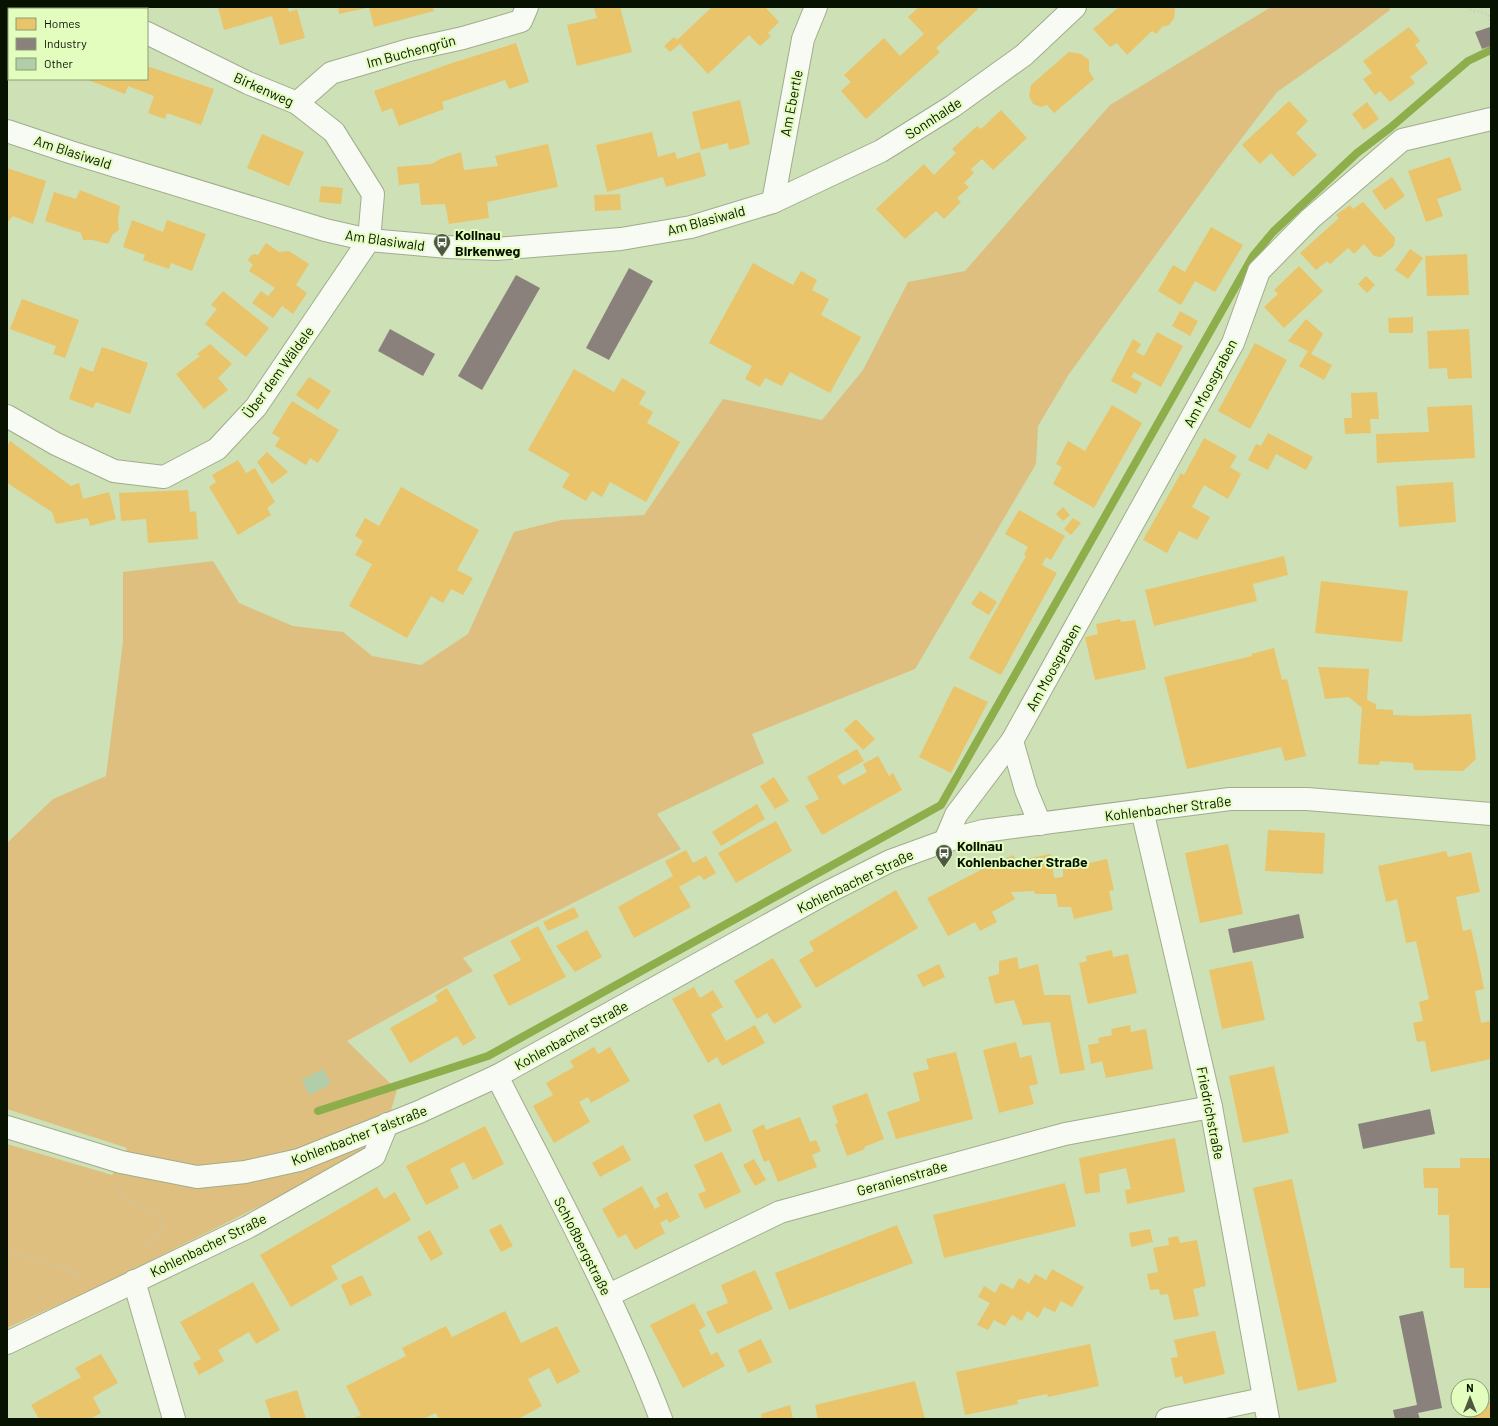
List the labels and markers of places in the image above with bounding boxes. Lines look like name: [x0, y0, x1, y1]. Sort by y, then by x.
place label: Kollnau Birkenweg: [455, 226, 521, 259]
bus stop icon: Kollnau Birkenweg: [432, 232, 452, 257]
place label: Kollnau Kohlenbacher Straße: [957, 837, 1088, 870]
bus stop icon: Kollnau Kohlenbacher Straße: [934, 843, 954, 868]

